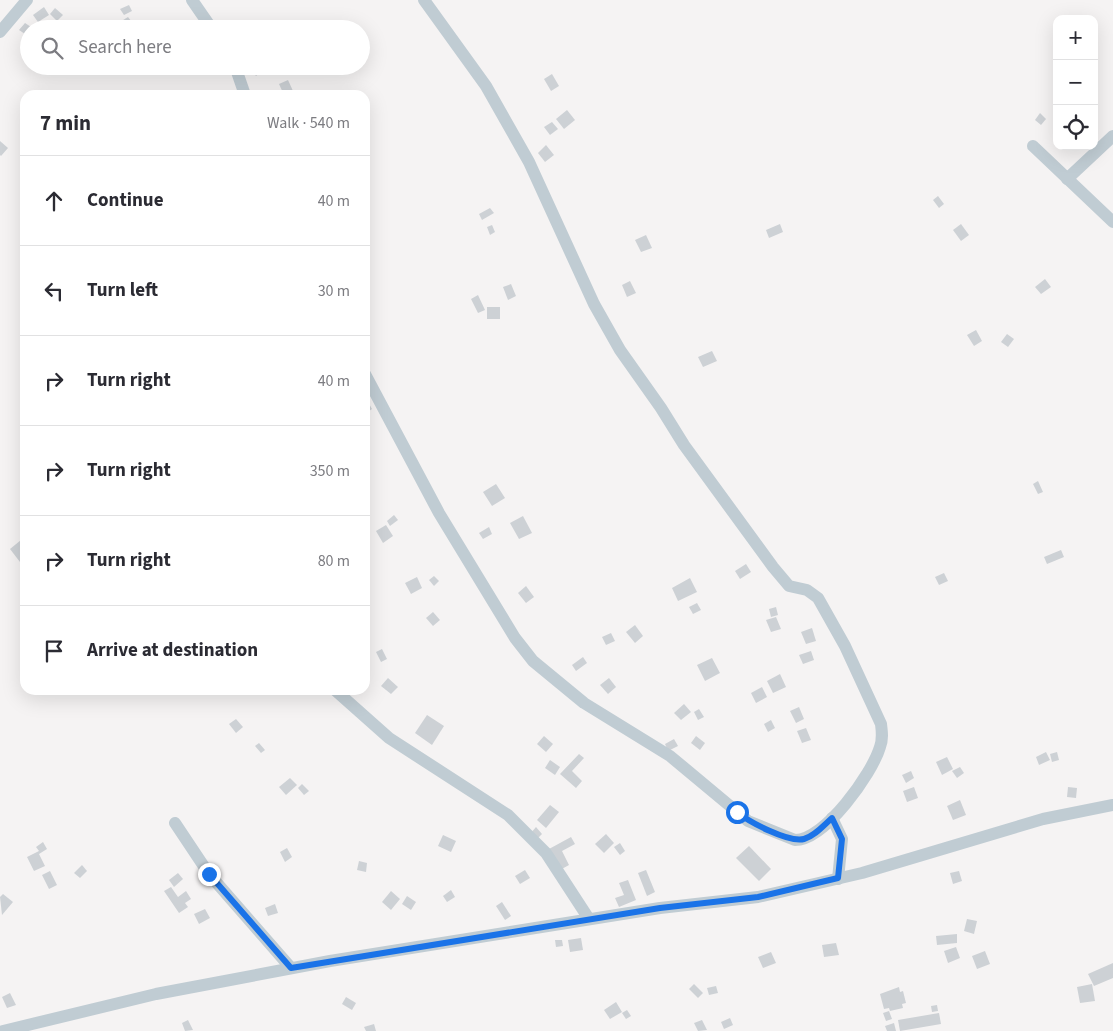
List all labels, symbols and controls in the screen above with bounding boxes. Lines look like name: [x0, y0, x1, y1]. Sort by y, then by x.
map controls: [1053, 15, 1098, 150]
button: +: [1053, 15, 1098, 60]
search box: [20, 20, 370, 75]
icon: search: [38, 34, 66, 62]
text: Search here: [78, 34, 172, 61]
button: −: [1053, 60, 1098, 105]
button: locate: [1053, 105, 1098, 150]
text: 7 min: [40, 108, 91, 138]
text: Walk · 540 m: [267, 112, 350, 134]
icon: ahead: [40, 187, 68, 215]
text: Continue: [87, 187, 164, 214]
text: 40 m: [318, 190, 350, 212]
icon: left: [40, 277, 68, 305]
text: Turn left: [87, 277, 158, 304]
text: 30 m: [318, 280, 350, 302]
icon: right: [40, 367, 68, 395]
text: Turn right: [87, 367, 171, 394]
text: 40 m: [318, 370, 350, 392]
icon: right: [40, 457, 68, 485]
text: Turn right: [87, 457, 171, 484]
text: 350 m: [310, 460, 350, 482]
icon: right: [40, 547, 68, 575]
text: Turn right: [87, 547, 171, 574]
text: 80 m: [318, 550, 350, 572]
icon: arrive: [40, 637, 68, 665]
text: Arrive at destination: [87, 637, 258, 664]
route start: [726, 801, 749, 824]
route end: [198, 863, 221, 886]

